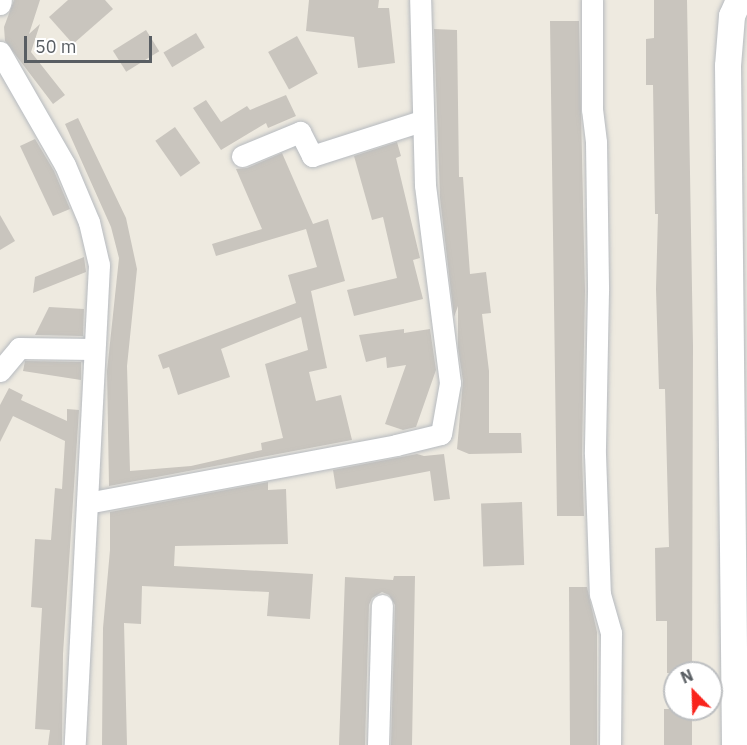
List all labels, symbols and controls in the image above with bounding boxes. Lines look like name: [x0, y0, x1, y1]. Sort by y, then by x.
scale bar: [27, 24, 154, 62]
text: 50 m: [35, 35, 77, 58]
north arrow: [663, 661, 723, 721]
text: N: [678, 665, 696, 688]

